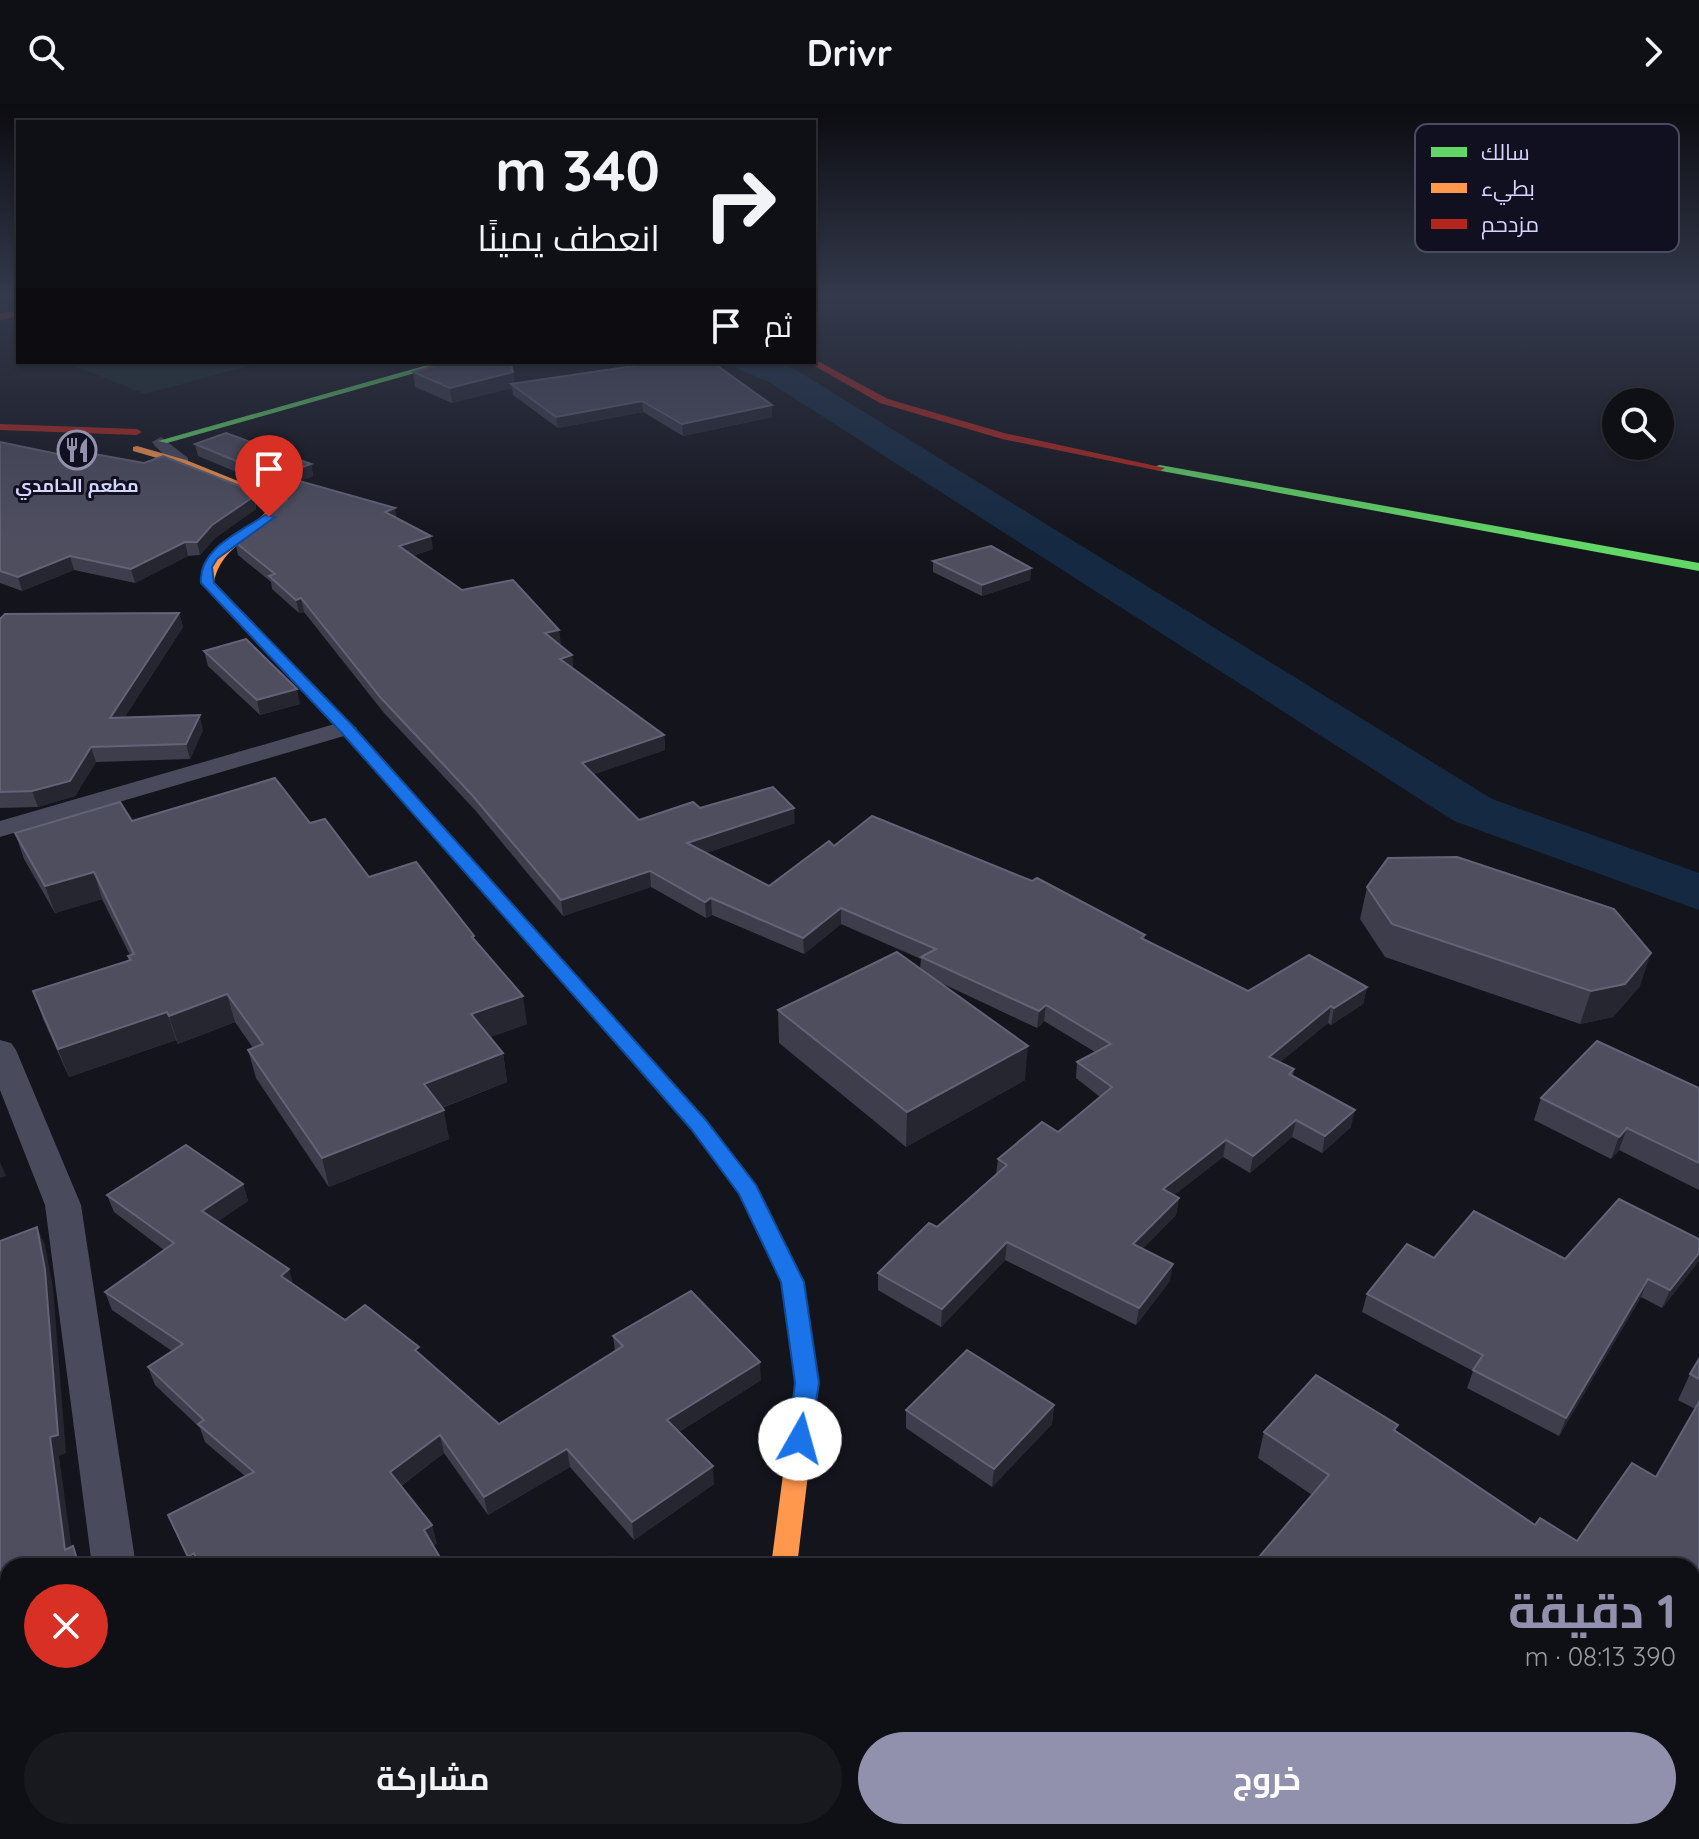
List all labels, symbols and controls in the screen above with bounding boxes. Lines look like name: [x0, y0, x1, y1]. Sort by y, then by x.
icon: search: [24, 30, 68, 74]
text: Drivr: [807, 30, 892, 75]
icon: forward: [1631, 30, 1675, 74]
legend: [1415, 124, 1679, 252]
text: 340 m: [495, 135, 660, 205]
text: سالك: [1481, 138, 1530, 166]
icon: right: [688, 152, 792, 256]
text: بطيء: [1481, 174, 1535, 205]
text: مزدحم: [1481, 210, 1539, 240]
text: انعطف يمينًا: [477, 215, 660, 260]
icon: arrive: [704, 304, 748, 348]
text: ثم: [764, 307, 792, 345]
map controls: [1602, 388, 1674, 460]
button: search: [1602, 388, 1674, 460]
restaurant icon: مطعم الحامدي: [56, 429, 98, 471]
pin: [235, 435, 303, 517]
icon: arrive: [247, 447, 291, 491]
place label: مطعم الحامدي: [15, 474, 139, 500]
position arrow: [758, 1397, 842, 1481]
text: 1 دقيقة: [1508, 1580, 1676, 1640]
button: close: [24, 1584, 108, 1668]
text: 390 m · 08:13: [1525, 1640, 1676, 1673]
button: مشاركة: [24, 1732, 842, 1824]
button: خروج: [858, 1732, 1676, 1824]

